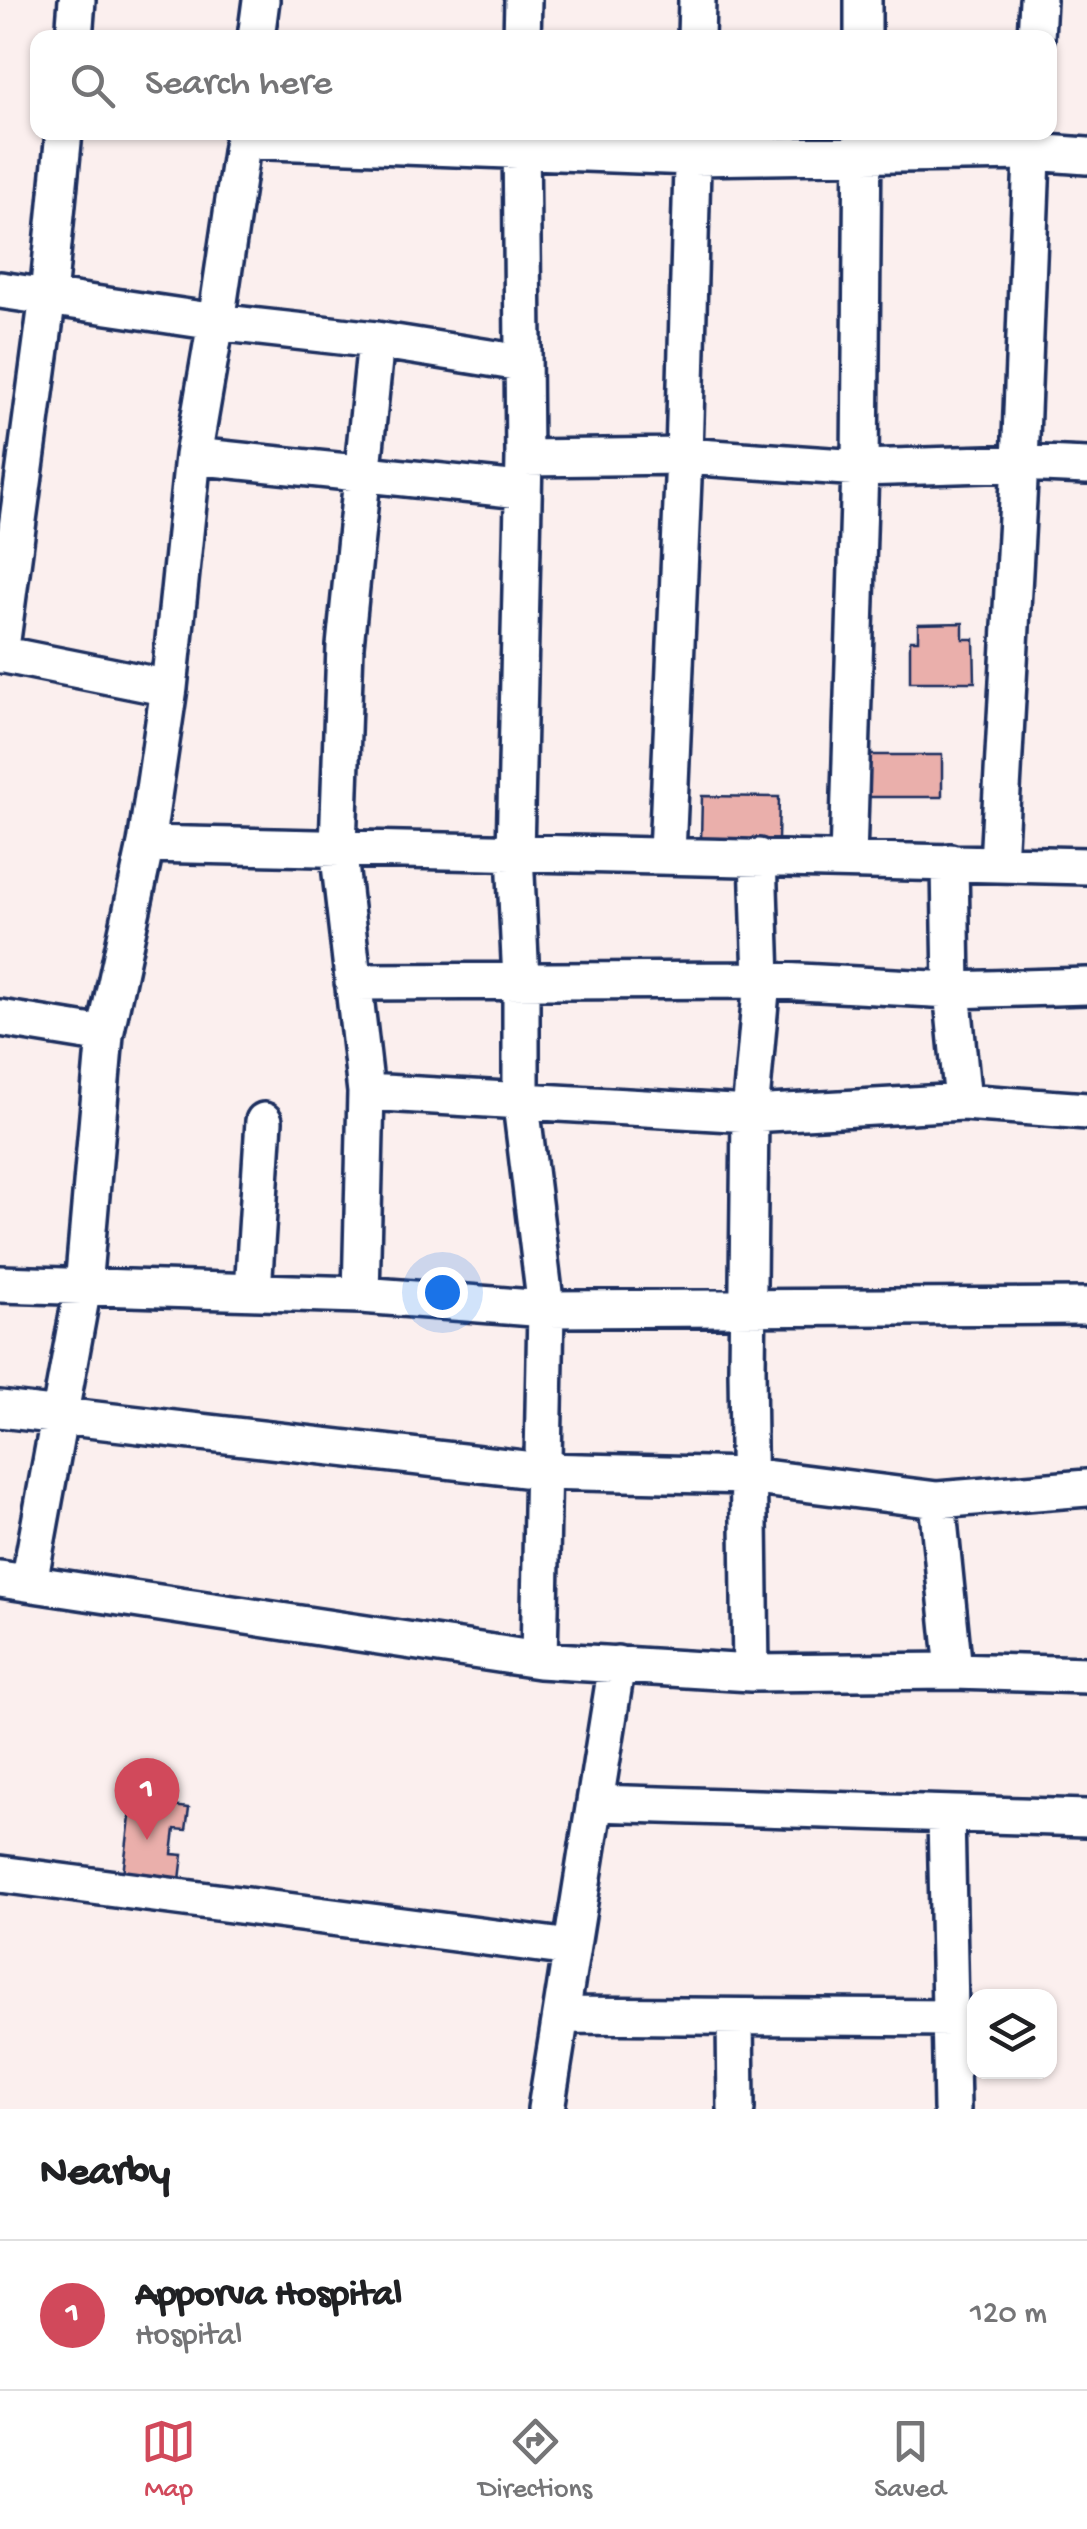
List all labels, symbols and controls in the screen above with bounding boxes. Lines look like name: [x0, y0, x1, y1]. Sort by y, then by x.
search box: [30, 30, 1057, 140]
icon: search: [65, 58, 120, 113]
text: Search here: [145, 63, 332, 107]
your location: [417, 1267, 468, 1318]
pin: 1: [114, 1758, 180, 1840]
map controls: [967, 1989, 1057, 2079]
button: layers: [967, 1989, 1057, 2079]
text: Nearby: [40, 2150, 170, 2199]
text: Apporva Hospital: [135, 2274, 402, 2318]
text: 1: [66, 2296, 79, 2334]
text: 120 m: [970, 2296, 1047, 2334]
text: Hospital: [135, 2318, 242, 2356]
tab: Map: [141, 2414, 196, 2507]
tab: Directions: [478, 2414, 592, 2507]
tab: Saved: [874, 2414, 946, 2507]

